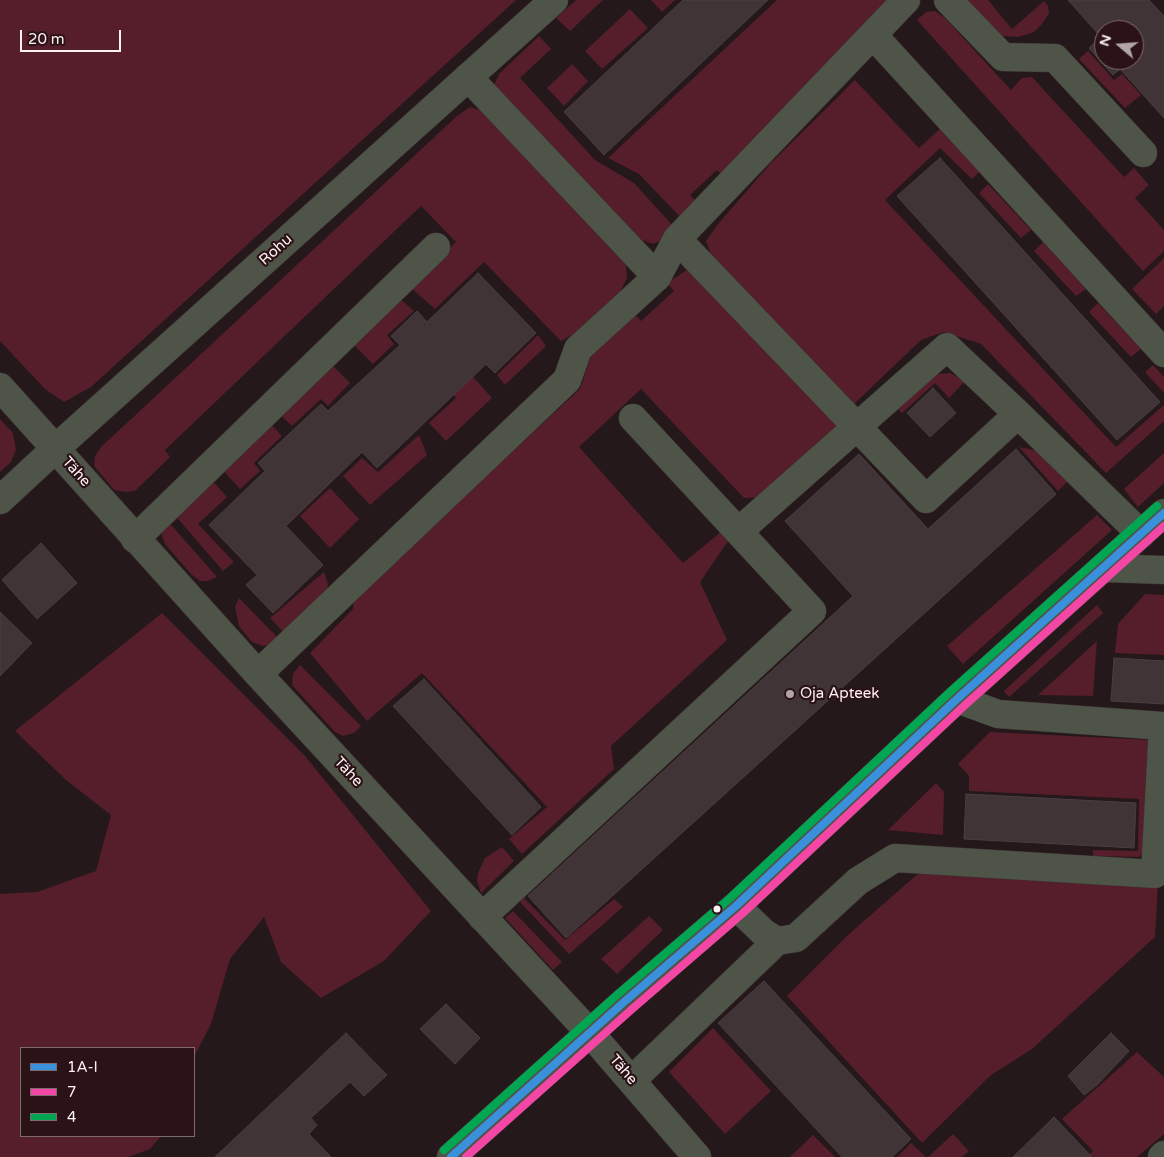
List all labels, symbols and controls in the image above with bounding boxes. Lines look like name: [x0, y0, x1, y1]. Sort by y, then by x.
scale bar: [22, 20, 124, 52]
north arrow: [1094, 20, 1144, 70]
text: 20 m: [28, 30, 65, 48]
text: N: [1095, 33, 1115, 48]
street label: Rohu: [256, 231, 296, 269]
street label: Tähe: [58, 453, 94, 491]
place label: Oja Apteek: [800, 685, 879, 703]
marker: Oja Apteek: [784, 688, 796, 700]
street label: Tähe: [330, 753, 366, 791]
unlabelled marker: [712, 904, 722, 914]
legend: [20, 1047, 195, 1137]
street label: Tähe: [605, 1051, 641, 1089]
text: 1A-I: [67, 1058, 98, 1076]
text: 7: [67, 1083, 76, 1101]
text: 4: [67, 1108, 76, 1126]

